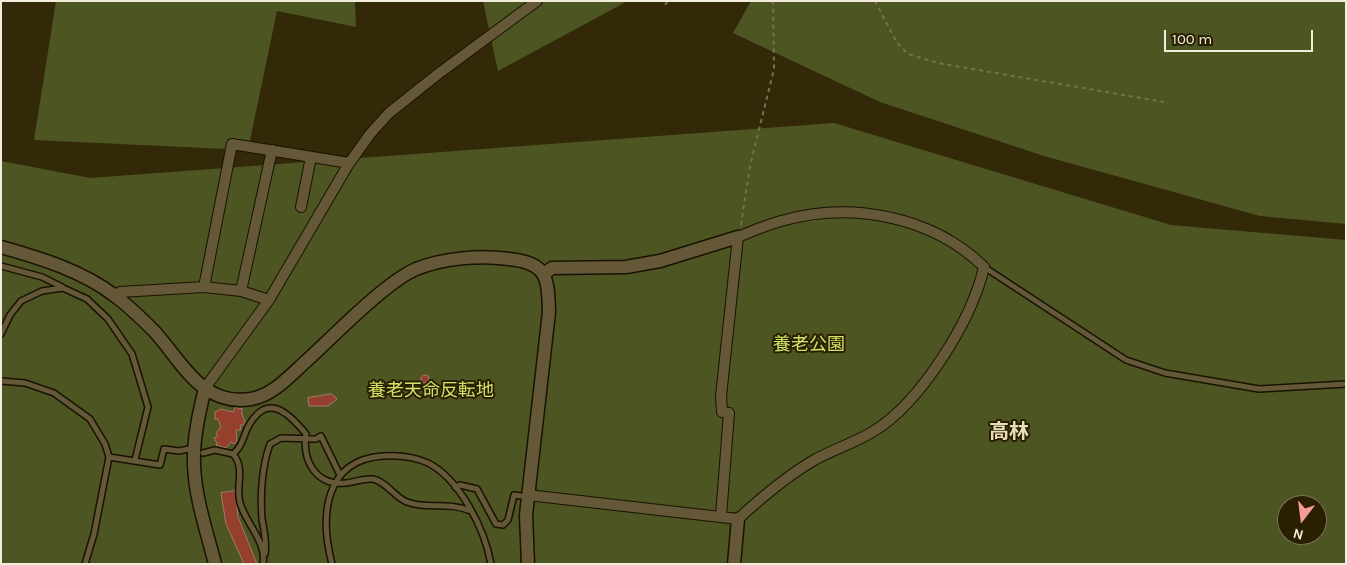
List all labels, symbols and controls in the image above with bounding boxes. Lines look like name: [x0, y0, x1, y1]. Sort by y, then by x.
scale bar: [1167, 20, 1316, 52]
text: 100 m: [1172, 30, 1212, 48]
park label: 養老公園: [773, 334, 845, 356]
park label: 養老天命反転地: [368, 380, 494, 402]
district label: 高林: [989, 420, 1029, 444]
north arrow: [1277, 495, 1327, 545]
text: N: [1291, 524, 1305, 544]

